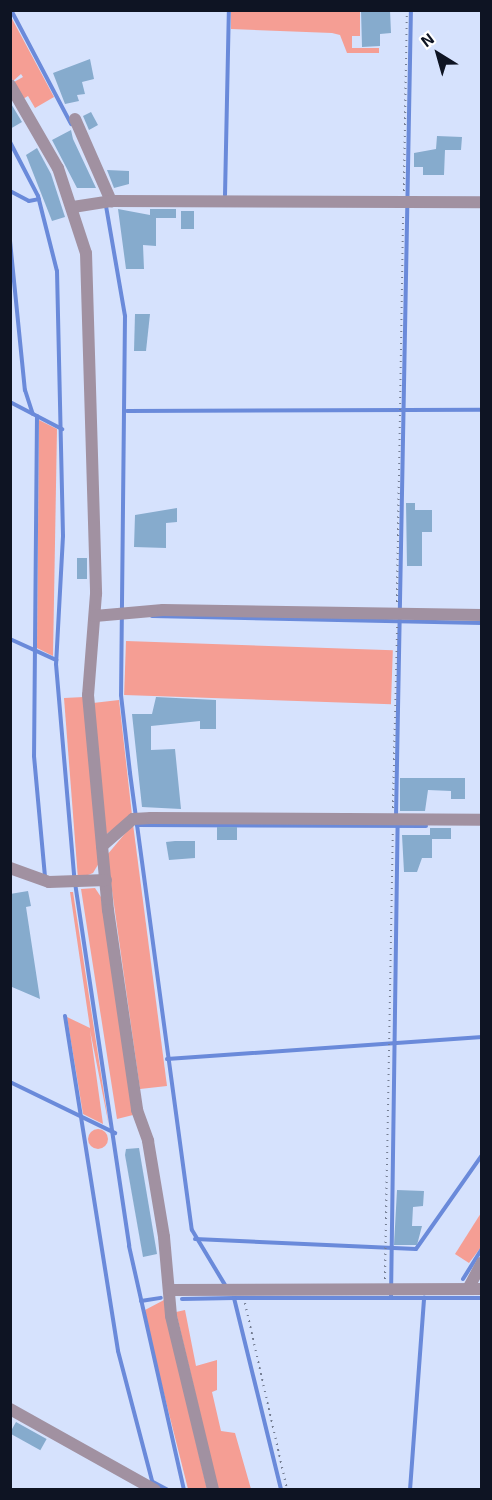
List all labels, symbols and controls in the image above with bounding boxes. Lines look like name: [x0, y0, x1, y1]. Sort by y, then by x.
north arrow: [408, 24, 468, 84]
text: N: [417, 28, 437, 50]

